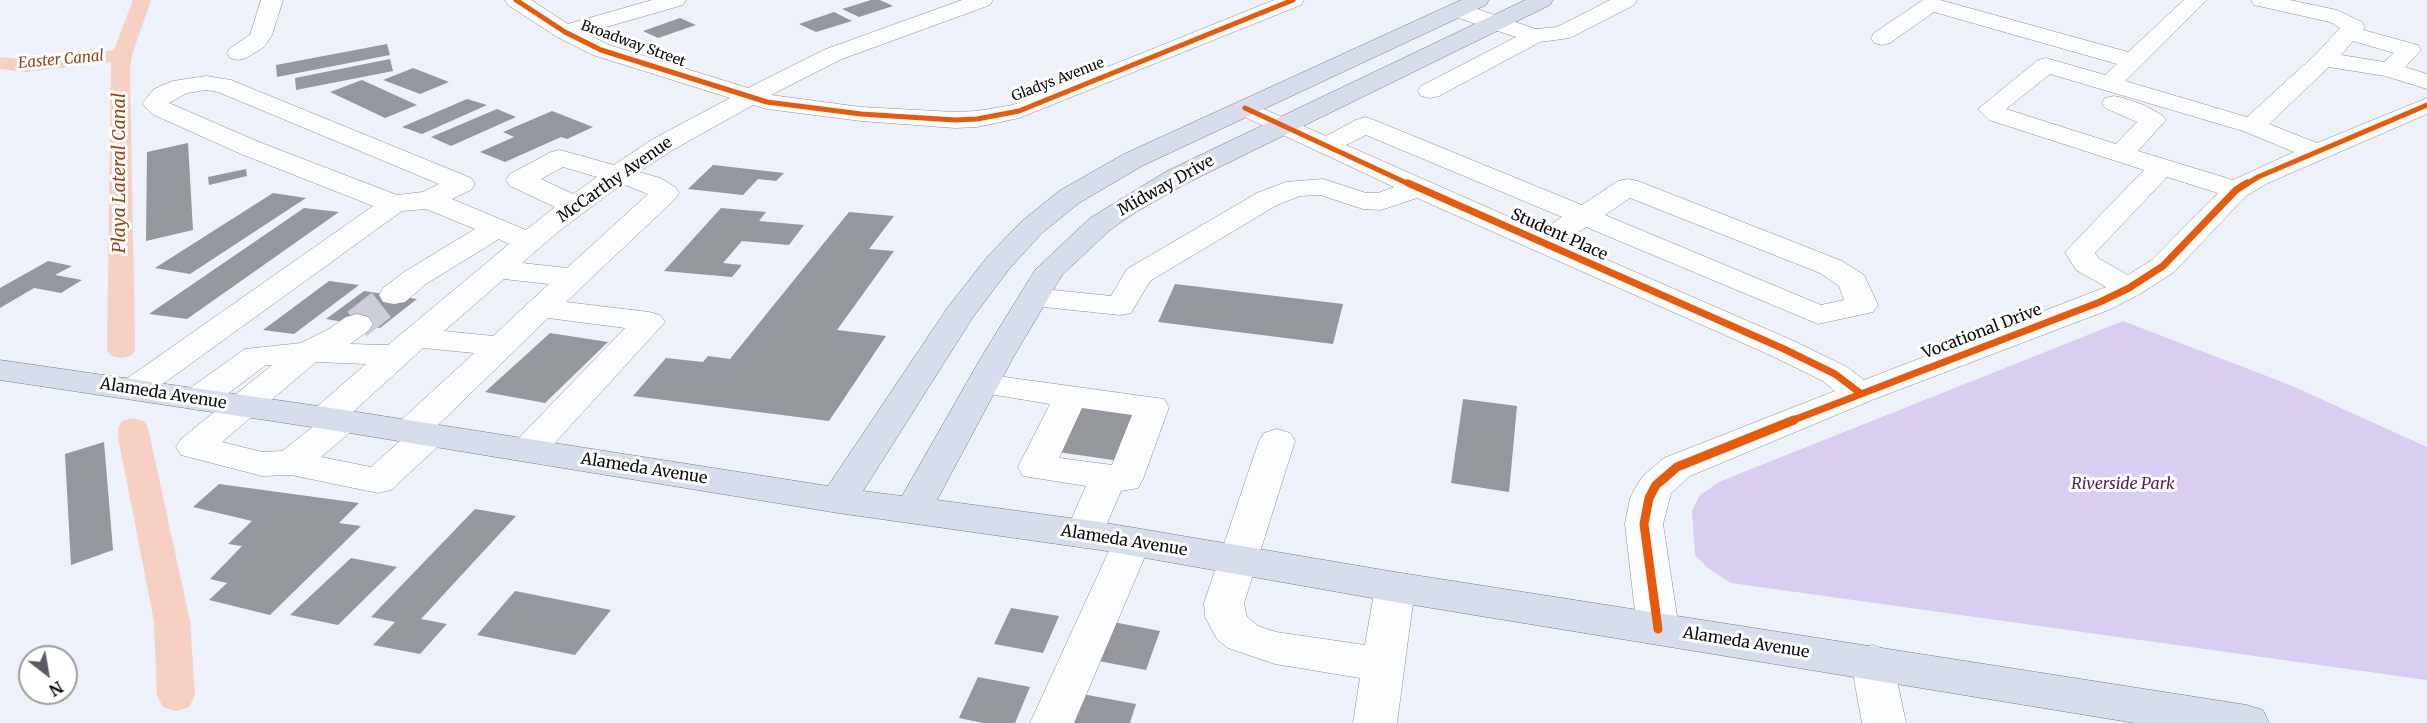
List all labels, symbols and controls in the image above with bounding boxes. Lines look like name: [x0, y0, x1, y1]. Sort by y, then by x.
street label: Broadway Street: [578, 17, 688, 71]
water label: Easter Canal: [17, 47, 105, 73]
street label: Gladys Avenue: [1009, 55, 1107, 105]
water label: Playa Lateral Canal: [109, 93, 131, 253]
street label: McCarthy Avenue: [554, 133, 676, 227]
street label: Midway Drive: [1115, 152, 1217, 220]
street label: Student Place: [1508, 205, 1610, 265]
street label: Vocational Drive: [1920, 300, 2044, 364]
street label: Alameda Avenue: [98, 375, 228, 413]
street label: Alameda Avenue: [579, 450, 709, 488]
park label: Riverside Park: [2071, 474, 2175, 494]
street label: Alameda Avenue: [1059, 522, 1189, 560]
street label: Alameda Avenue: [1681, 624, 1811, 662]
north arrow: [18, 645, 78, 705]
text: N: [46, 677, 67, 701]

